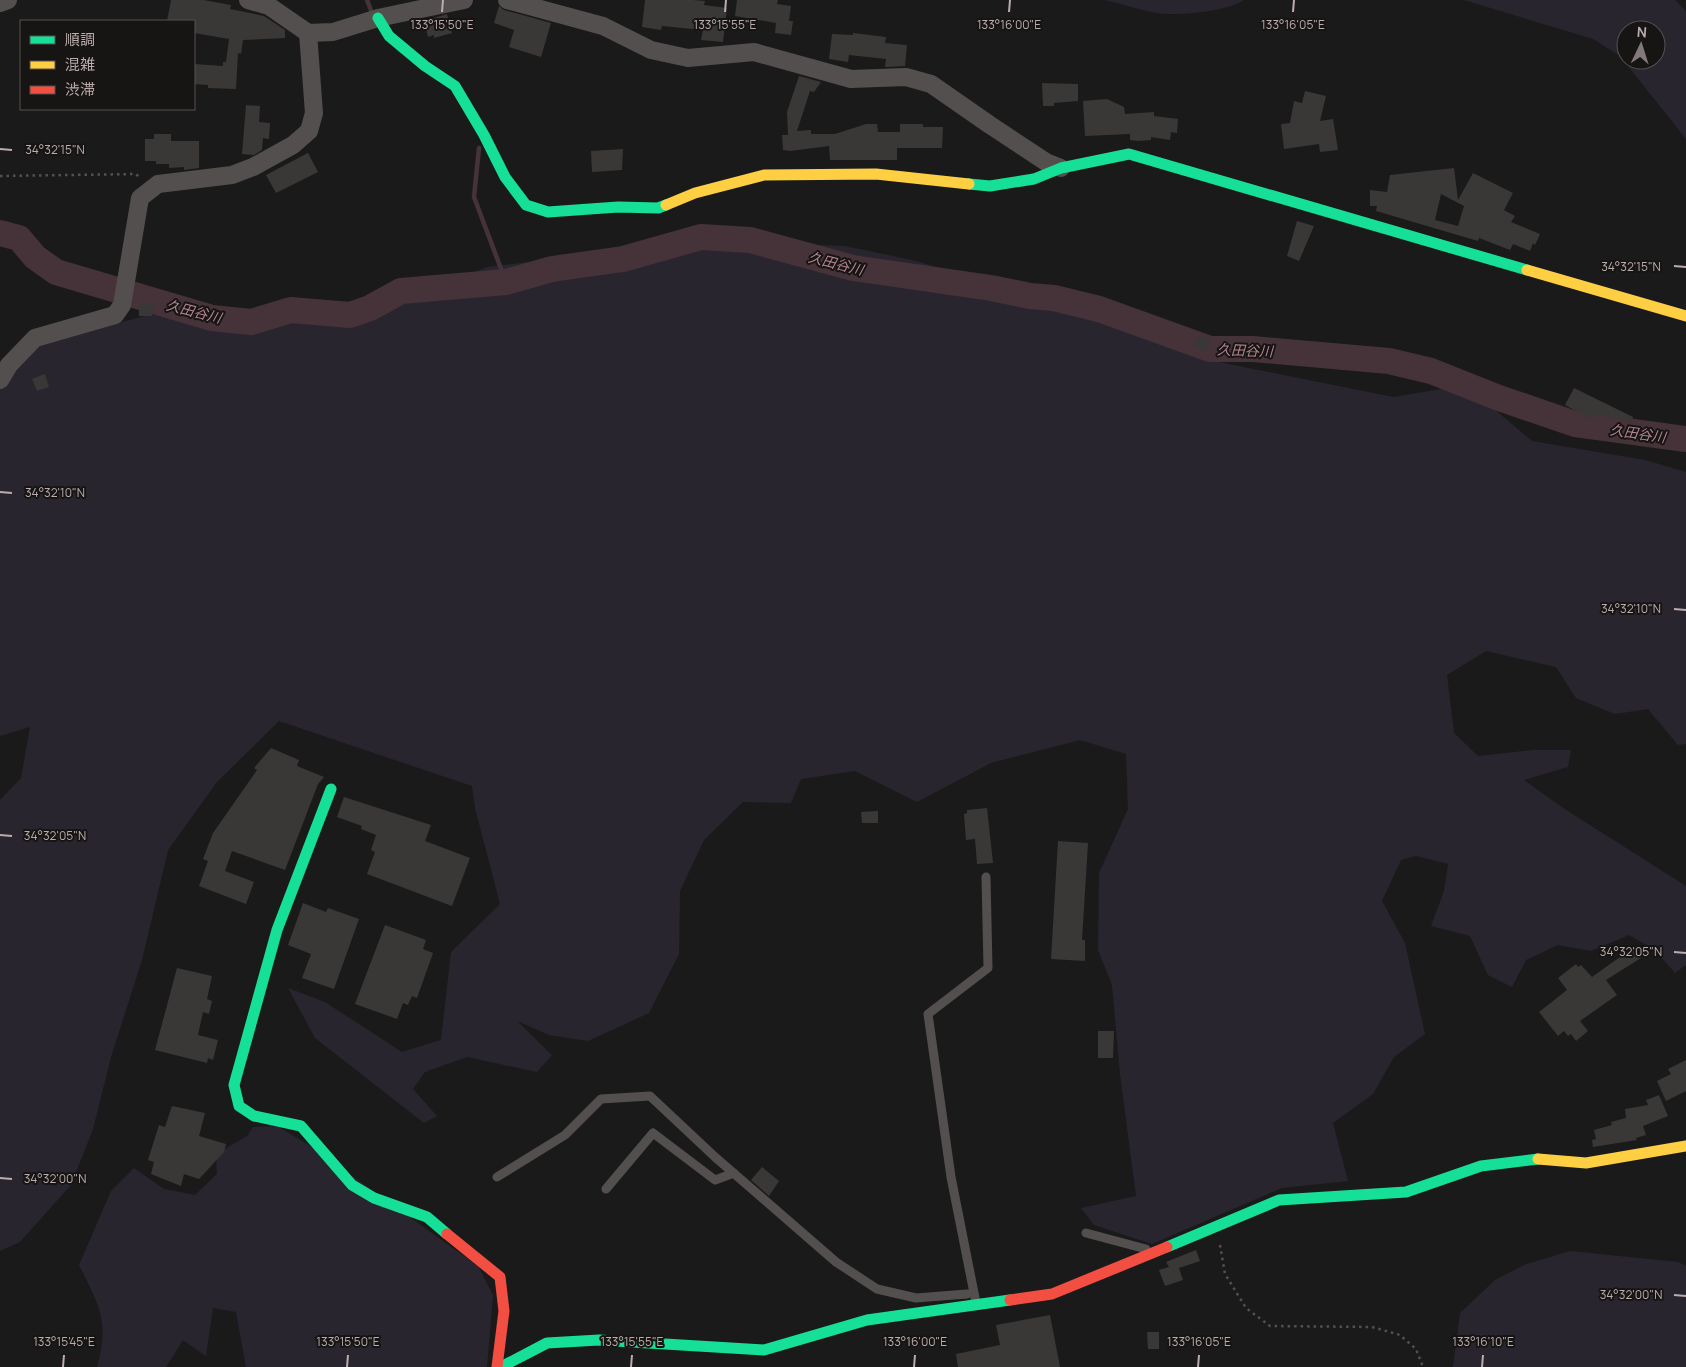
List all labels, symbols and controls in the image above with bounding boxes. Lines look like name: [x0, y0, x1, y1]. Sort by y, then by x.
text: 133°15'50"E: [410, 16, 474, 33]
text: 133°15'55"E: [694, 16, 757, 33]
text: 133°16'00"E: [977, 16, 1041, 33]
text: 133°16'05"E: [1261, 16, 1325, 33]
legend: [20, 20, 195, 110]
north arrow: [1616, 20, 1666, 70]
text: N: [1636, 22, 1648, 41]
text: 順調: [65, 29, 95, 50]
text: 混雑: [65, 54, 95, 75]
text: 渋滞: [65, 79, 95, 100]
text: 34°32'15"N: [25, 141, 85, 158]
water label: 久田谷川: [807, 247, 867, 279]
text: 34°32'15"N: [1601, 258, 1661, 275]
water label: 久田谷川: [165, 295, 225, 327]
water label: 久田谷川: [1217, 340, 1275, 361]
water label: 久田谷川: [1609, 420, 1669, 447]
text: 34°32'10"N: [25, 484, 85, 501]
text: 34°32'10"N: [1601, 600, 1661, 617]
text: 34°32'05"N: [24, 827, 86, 844]
text: 34°32'05"N: [1600, 943, 1662, 960]
text: 34°32'00"N: [24, 1170, 86, 1187]
text: 34°32'00"N: [1600, 1286, 1662, 1303]
text: 133°15'45"E: [33, 1333, 95, 1350]
text: 133°15'50"E: [316, 1333, 380, 1350]
text: 133°15'55"E: [601, 1333, 664, 1350]
text: 133°16'00"E: [883, 1333, 947, 1350]
text: 133°16'05"E: [1167, 1333, 1231, 1350]
text: 133°16'10"E: [1452, 1333, 1514, 1350]

